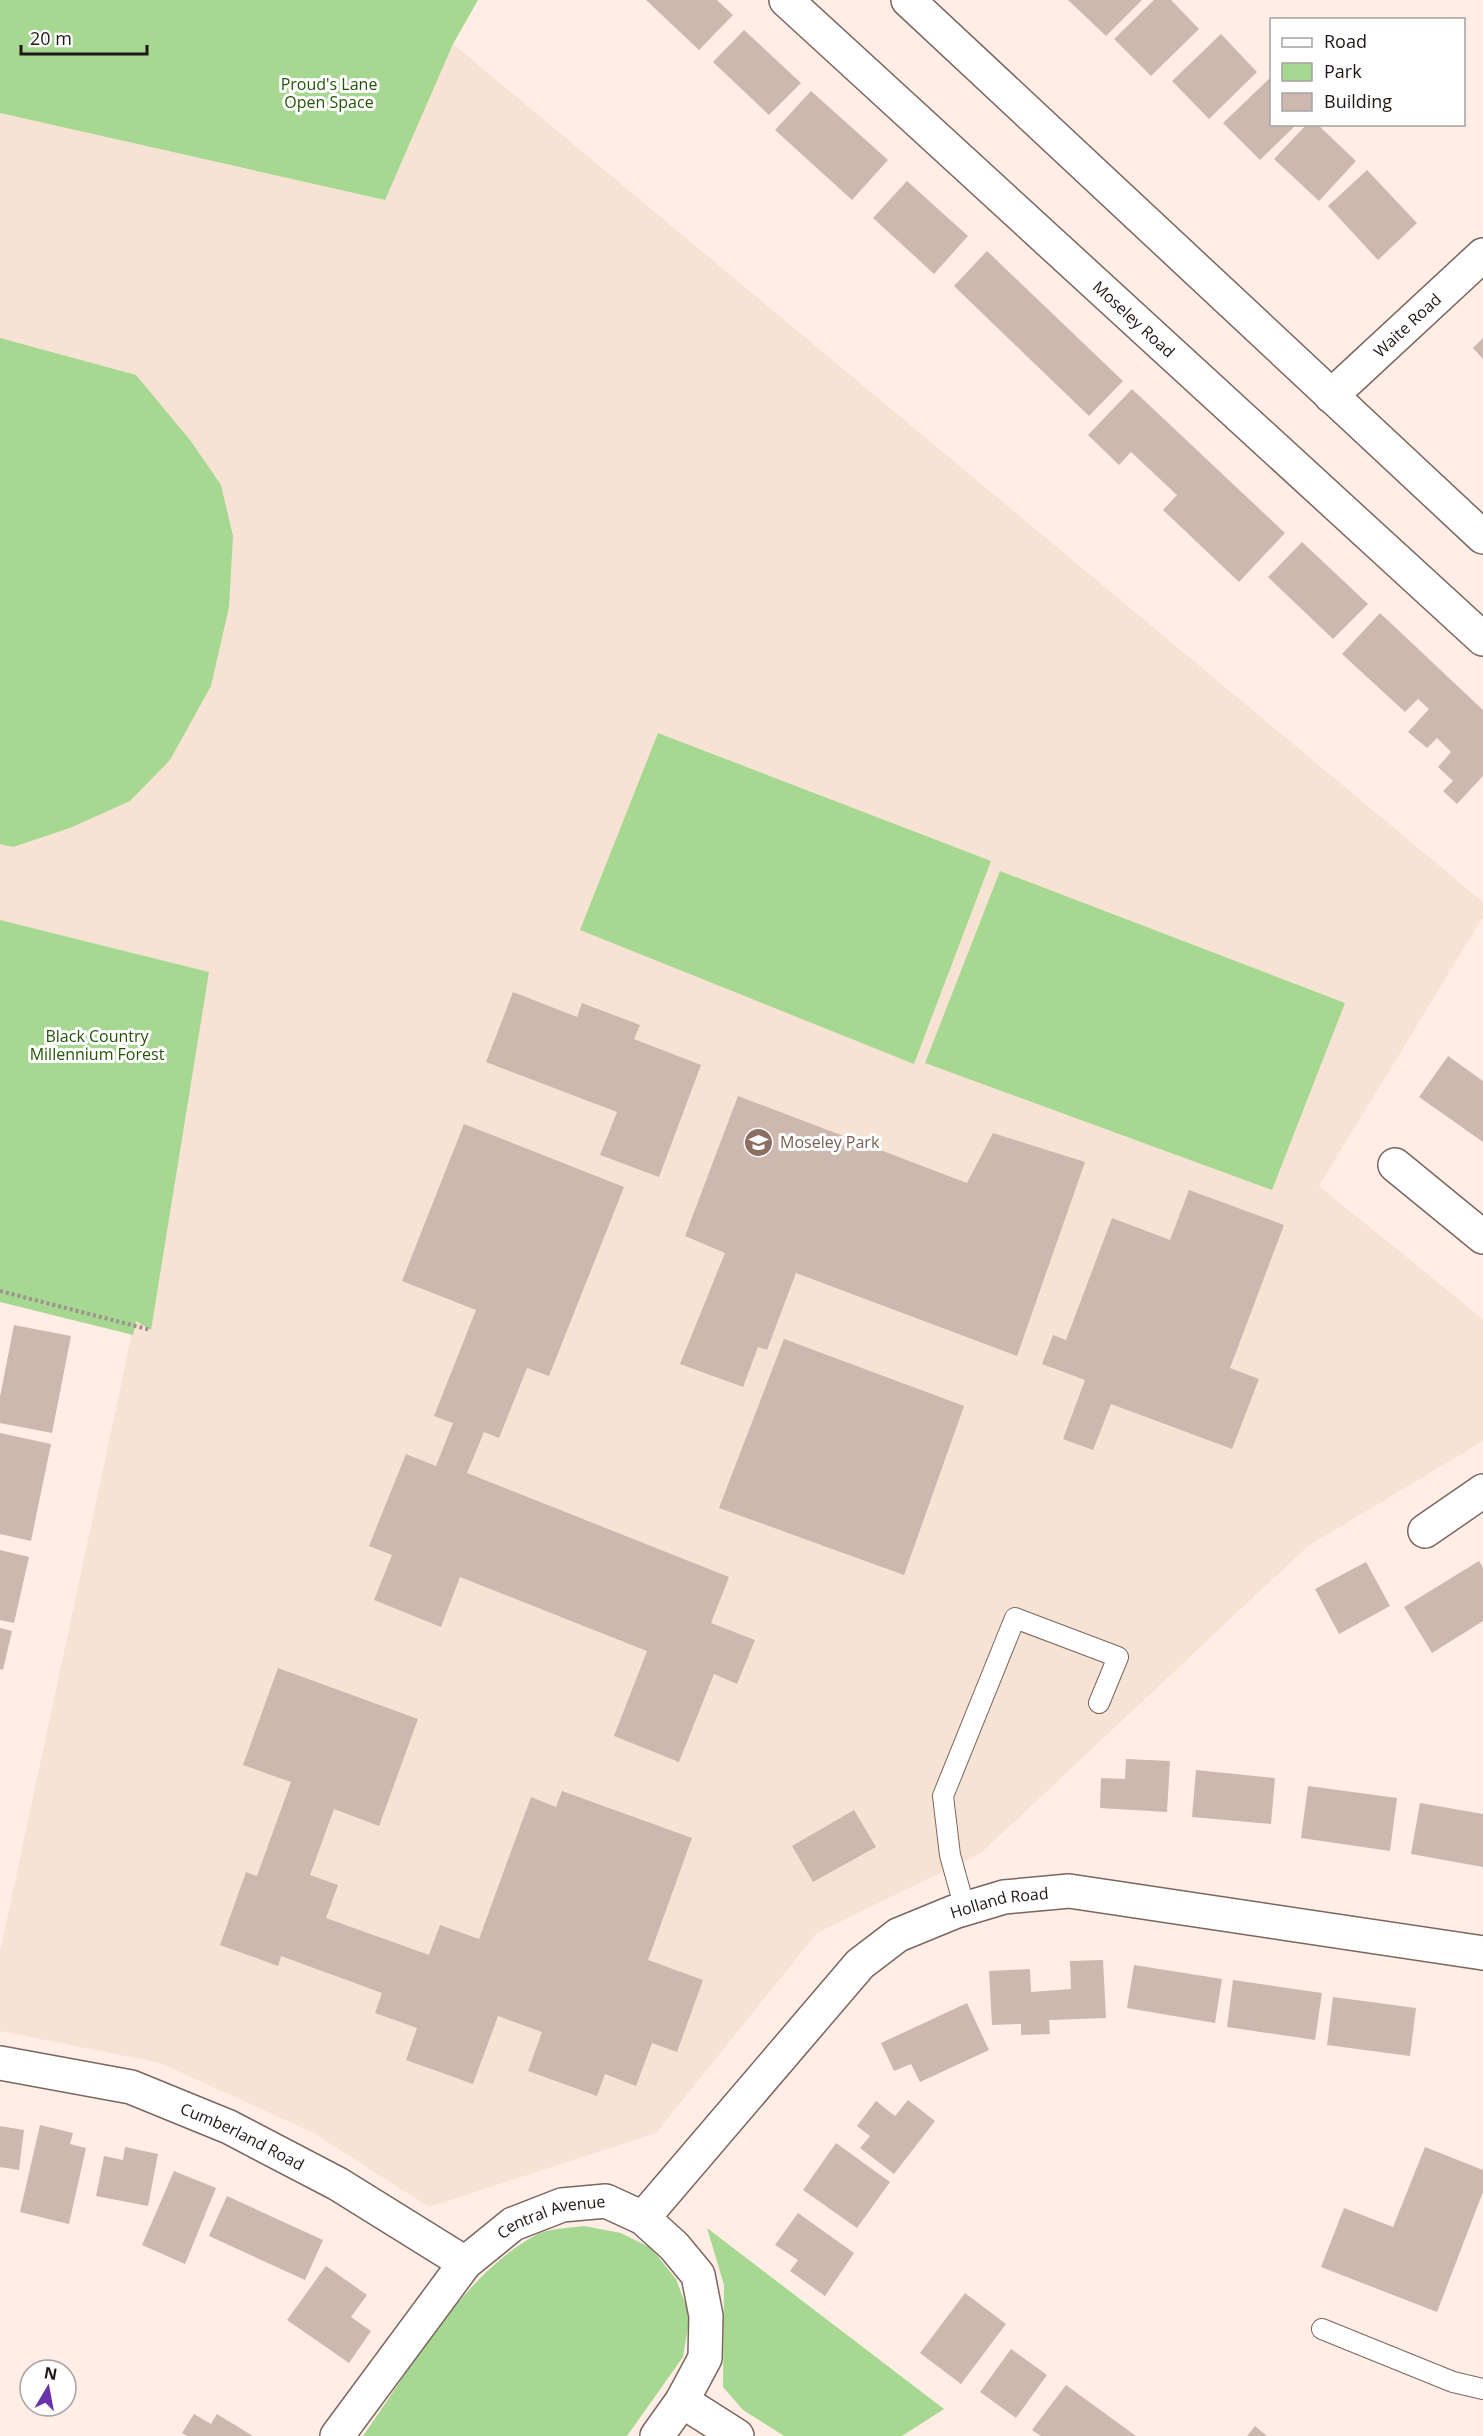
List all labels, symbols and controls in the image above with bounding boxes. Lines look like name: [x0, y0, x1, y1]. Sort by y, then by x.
scale bar: [21, 18, 147, 56]
legend: [1270, 18, 1465, 126]
text: 20 m: [30, 26, 72, 50]
text: Road: [1324, 29, 1367, 53]
text: Park: [1324, 59, 1362, 83]
park label: Proud's Lane Open Space: [281, 73, 377, 113]
text: Building: [1324, 89, 1392, 113]
street label: Moseley Road: [1088, 276, 1180, 362]
street label: Waite Road: [1369, 288, 1446, 362]
park label: Black Country Millennium Forest: [30, 1025, 165, 1065]
school or university icon: Moseley Park: [743, 1126, 775, 1158]
place label: Moseley Park: [780, 1131, 880, 1153]
street label: Holland Road: [947, 1882, 1049, 1924]
street label: Cumberland Road: [177, 2097, 308, 2175]
street label: Central Avenue: [492, 2190, 606, 2244]
north arrow: [18, 2358, 78, 2418]
text: N: [42, 2361, 59, 2385]

